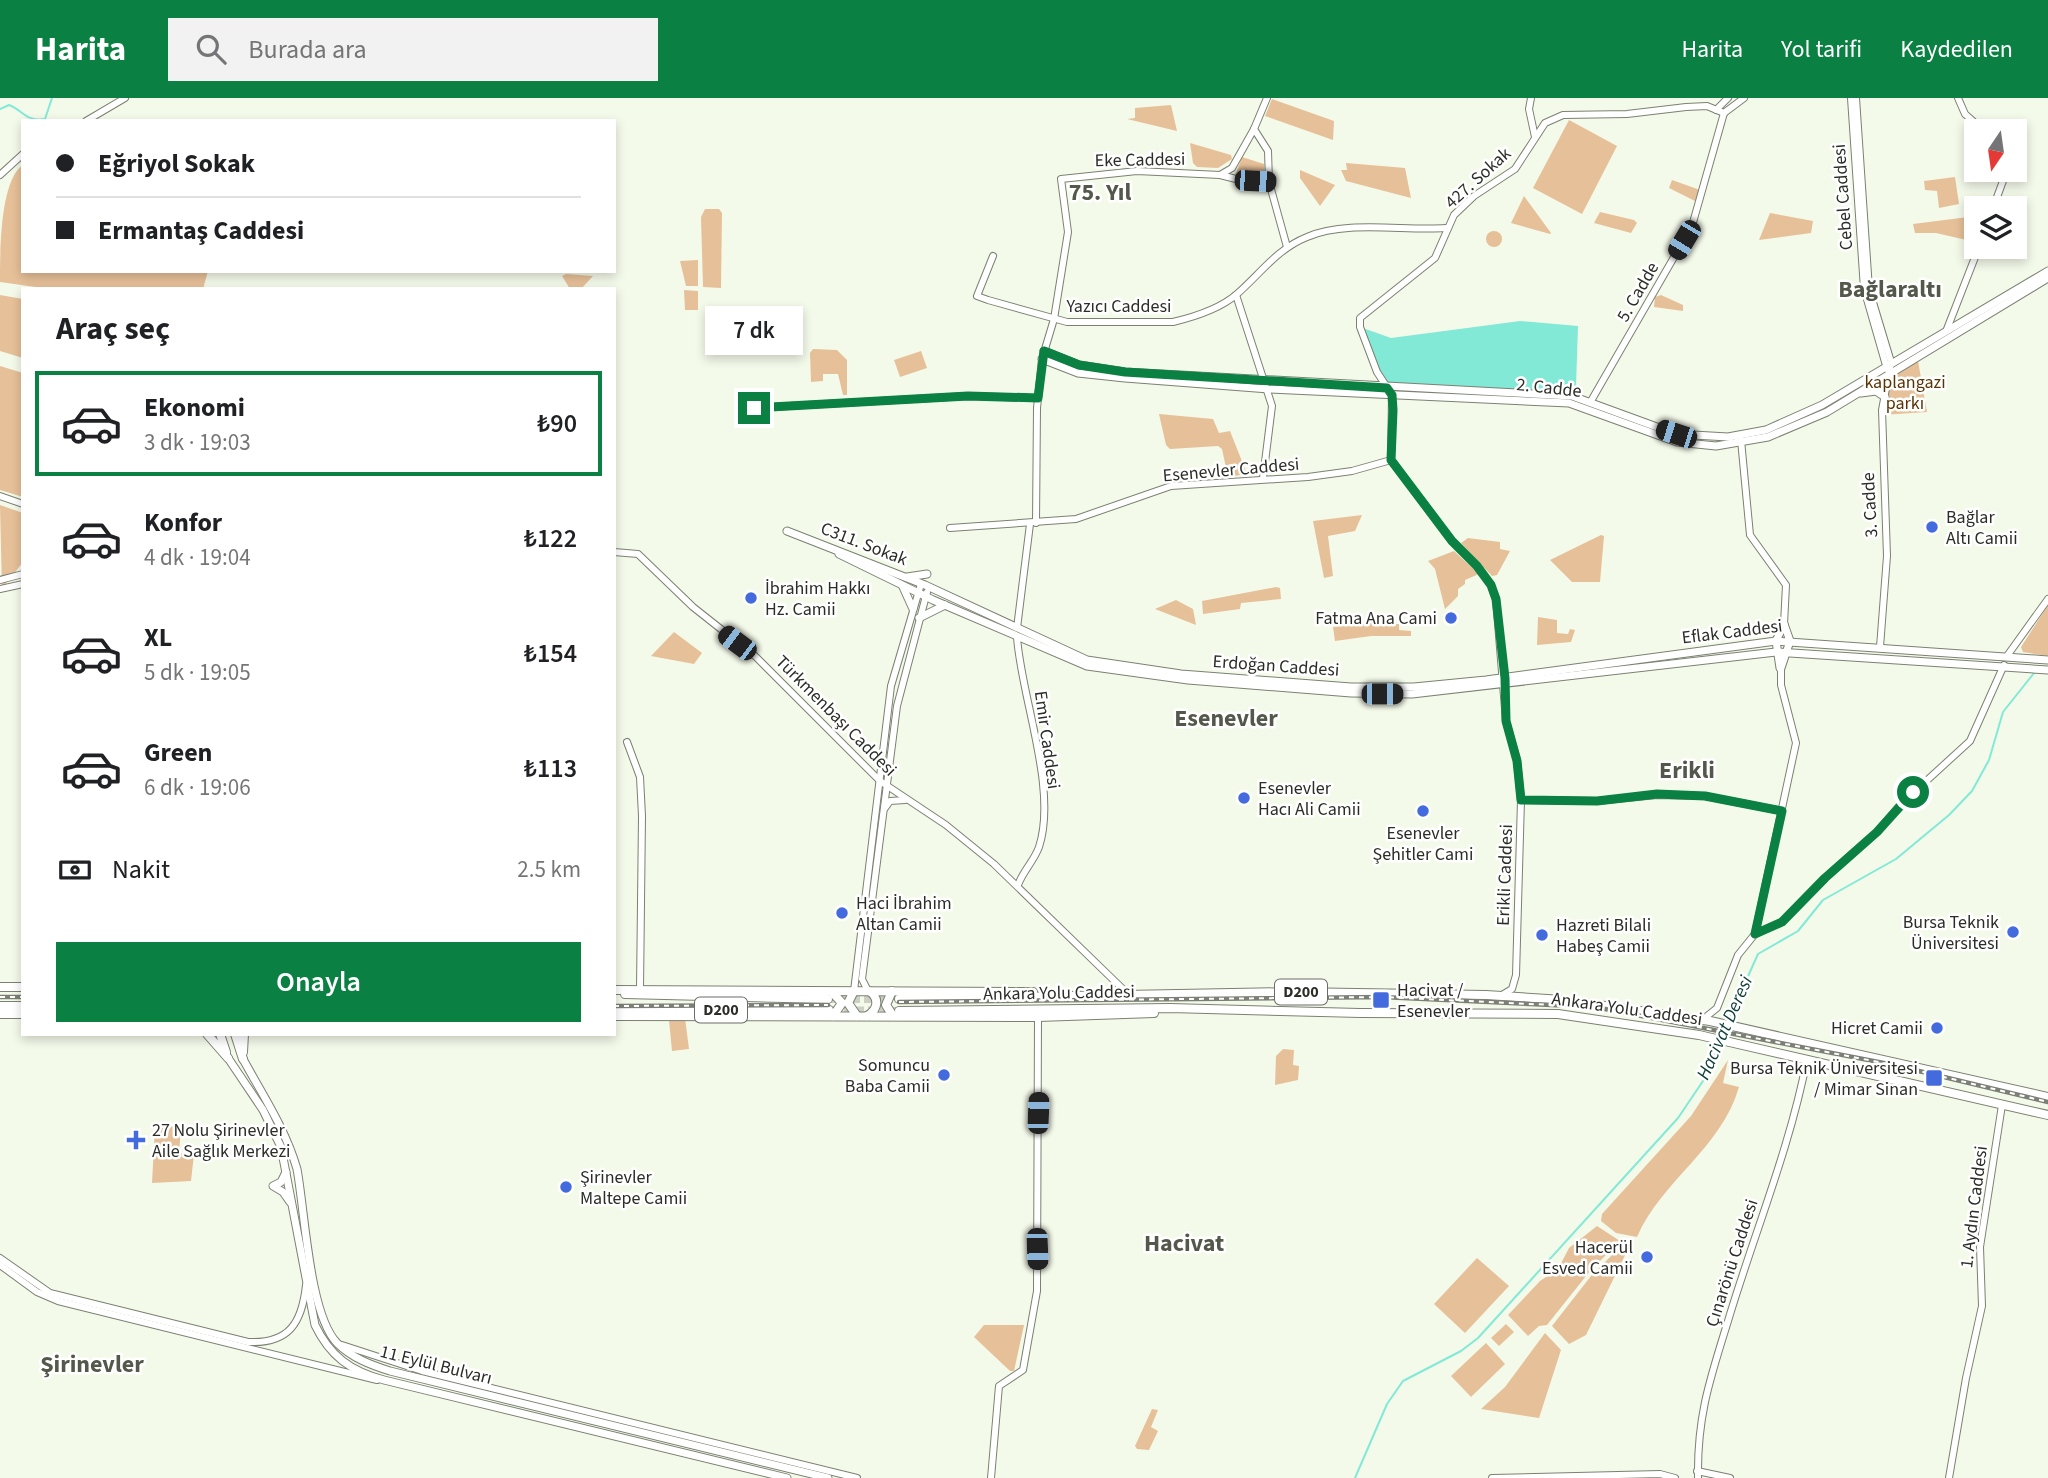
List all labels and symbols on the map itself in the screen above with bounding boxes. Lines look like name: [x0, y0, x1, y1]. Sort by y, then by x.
north arrow: [1964, 119, 2026, 182]
street label: 427. Sokak: [1440, 142, 1517, 214]
street label: Cebel Caddesi: [1827, 143, 1859, 251]
street label: Eke Caddesi: [1094, 147, 1186, 173]
car: [1234, 169, 1277, 193]
district label: 75. Yıl: [1069, 175, 1131, 210]
car: [1665, 217, 1704, 263]
street label: 5. Cadde: [1611, 257, 1665, 327]
district label: Bağlaraltı: [1838, 272, 1942, 307]
street label: Yazıcı Caddesi: [1065, 294, 1172, 319]
callout: 7 dk: [705, 306, 803, 356]
park label: kaplangazi parkı: [1864, 370, 1946, 416]
street label: 2. Cadde: [1515, 372, 1583, 404]
route end: [738, 392, 770, 424]
car: [1653, 418, 1700, 450]
street label: Esenevler Caddesi: [1162, 452, 1300, 488]
street label: 3. Cadde: [1856, 472, 1884, 538]
place label: Bağlar Altı Camii: [1946, 505, 2018, 551]
street label: C311. Sokak: [817, 516, 911, 572]
marker: Bağlar Altı Camii: [1924, 519, 1940, 535]
place label: İbrahim Hakkı Hz. Camii: [765, 576, 870, 622]
marker: İbrahim Hakkı Hz. Camii: [743, 590, 759, 606]
place label: Fatma Ana Cami: [1315, 606, 1437, 631]
marker: Fatma Ana Cami: [1443, 610, 1459, 626]
street label: Eflak Caddesi: [1680, 613, 1784, 651]
car: [714, 622, 761, 664]
street label: Erdoğan Caddesi: [1212, 649, 1340, 683]
street label: Türkmenbaşı Caddesi: [770, 650, 902, 782]
car: [1362, 684, 1404, 705]
street label: Emir Caddesi: [1028, 689, 1066, 791]
district label: Esenevler: [1174, 701, 1278, 736]
district label: Erikli: [1659, 753, 1715, 788]
place label: Esenevler Hacı Ali Camii: [1258, 776, 1361, 822]
route start: [1897, 776, 1929, 808]
marker: Esenevler Hacı Ali Camii: [1236, 790, 1252, 806]
marker: Esenevler Şehitler Cami: [1415, 803, 1431, 819]
place label: Esenevler Şehitler Cami: [1373, 821, 1473, 867]
street label: Erikli Caddesi: [1491, 824, 1519, 926]
place label: Haci İbrahim Altan Camii: [856, 891, 952, 937]
marker: Haci İbrahim Altan Camii: [834, 905, 850, 921]
place label: Bursa Teknik Üniversitesi: [1903, 910, 1999, 956]
place label: Hazreti Bilali Habeş Camii: [1556, 913, 1651, 959]
marker: Bursa Teknik Üniversitesi: [2005, 924, 2021, 940]
marker: Hazreti Bilali Habeş Camii: [1534, 927, 1550, 943]
water label: Hacivat Deresi: [1690, 971, 1760, 1084]
place label: Hacivat / Esenevler: [1397, 978, 1471, 1024]
street label: Ankara Yolu Caddesi: [983, 979, 1135, 1007]
road number: D200: [1275, 979, 1327, 1004]
street label: Ankara Yolu Caddesi: [1550, 986, 1704, 1032]
marker: Hacivat / Esenevler: [1371, 990, 1391, 1010]
road number: D200: [695, 998, 747, 1022]
place label: Hicret Camii: [1831, 1016, 1923, 1041]
marker: Hicret Camii: [1929, 1020, 1945, 1036]
place label: Somuncu Baba Camii: [845, 1053, 930, 1099]
place label: Bursa Teknik Üniversitesi / Mimar Sinan: [1730, 1056, 1918, 1102]
marker: Somuncu Baba Camii: [936, 1067, 952, 1083]
marker: Bursa Teknik Üniversitesi / Mimar Sinan: [1924, 1068, 1944, 1088]
car: [1027, 1092, 1050, 1134]
place label: 27 Nolu Şirinevler Aile Sağlık Merkezi: [152, 1118, 290, 1164]
marker: 27 Nolu Şirinevler Aile Sağlık Merkezi: [126, 1130, 146, 1150]
street label: 1. Aydın Caddesi: [1954, 1144, 1994, 1270]
place label: Şirinevler Maltepe Camii: [580, 1165, 687, 1211]
marker: Şirinevler Maltepe Camii: [558, 1179, 574, 1195]
street label: Çınarönü Caddesi: [1700, 1196, 1764, 1330]
district label: Hacivat: [1144, 1226, 1224, 1261]
car: [1026, 1228, 1049, 1270]
place label: Hacerül Esved Camii: [1542, 1235, 1633, 1281]
marker: Hacerül Esved Camii: [1639, 1249, 1655, 1265]
street label: 11 Eylül Bulvarı: [377, 1339, 495, 1391]
district label: Şirinevler: [40, 1347, 144, 1382]

